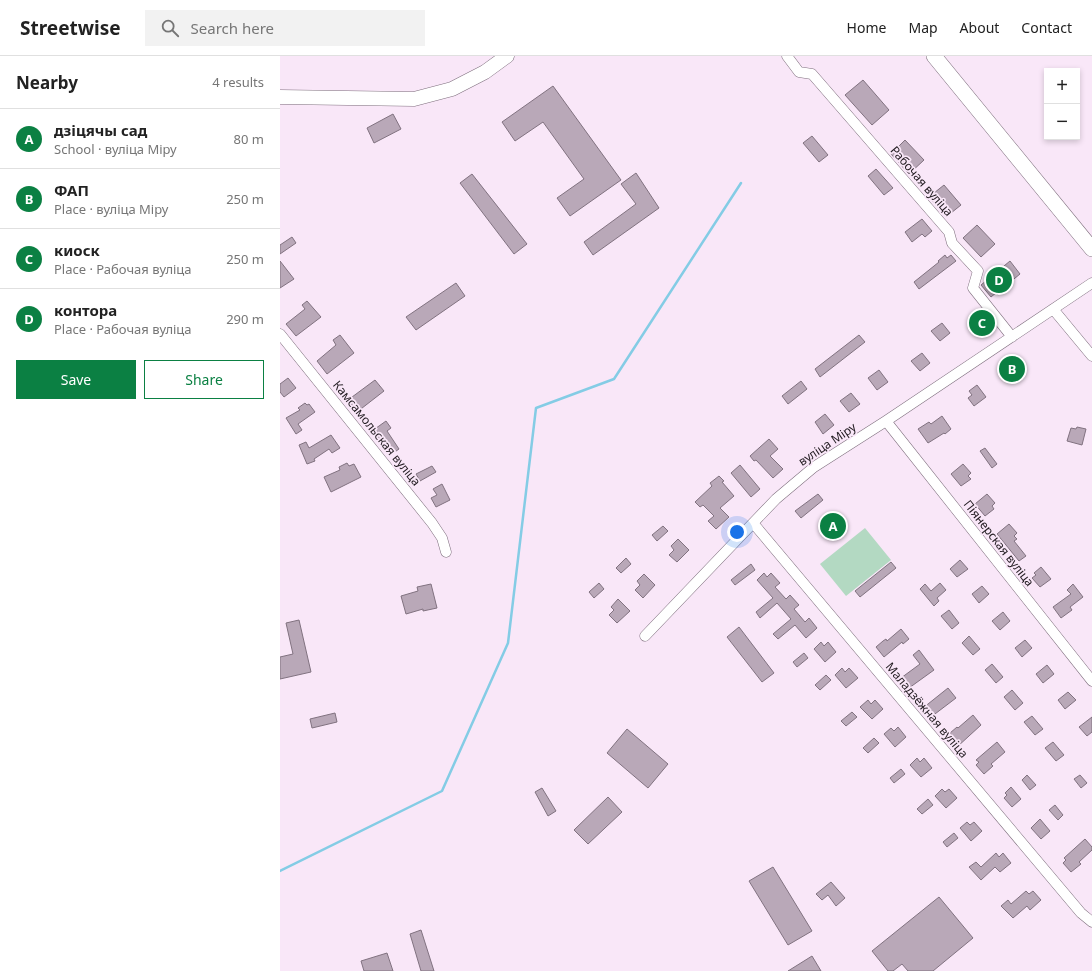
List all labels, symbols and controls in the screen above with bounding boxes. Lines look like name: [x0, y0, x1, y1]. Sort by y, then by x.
search box: [145, 10, 425, 46]
text: Streetwise: [20, 15, 121, 41]
icon: search: [159, 17, 181, 39]
text: Search here: [191, 18, 274, 38]
text: Home: [847, 18, 886, 37]
text: Map: [908, 18, 938, 37]
text: About: [960, 18, 999, 37]
text: Contact: [1021, 18, 1072, 37]
map controls: [1044, 68, 1080, 140]
button: +: [1044, 68, 1080, 104]
text: Nearby: [16, 71, 78, 94]
text: 4 results: [212, 73, 264, 91]
button: −: [1044, 104, 1080, 140]
text: дзіцячы сад: [54, 120, 147, 140]
text: A: [25, 130, 34, 148]
text: 80 m: [234, 130, 264, 148]
text: School · вуліца Міру: [54, 140, 177, 158]
street label: Рабочая вуліца: [887, 142, 957, 220]
text: ФАП: [54, 180, 89, 200]
text: B: [25, 190, 33, 208]
text: 250 m: [226, 190, 264, 208]
text: Place · вуліца Міру: [54, 200, 168, 218]
text: киоск: [54, 240, 100, 260]
text: C: [25, 250, 33, 268]
text: 250 m: [226, 250, 264, 268]
text: Place · Рабочая вуліца: [54, 260, 192, 278]
pin: D: [986, 265, 1012, 295]
text: контора: [54, 300, 117, 320]
pin: C: [969, 308, 995, 338]
text: D: [24, 310, 34, 328]
text: 290 m: [226, 310, 264, 328]
text: Place · Рабочая вуліца: [54, 320, 192, 338]
pin: B: [999, 354, 1025, 384]
button: Save: [16, 360, 136, 399]
button: Share: [144, 360, 264, 399]
street label: Камсамольская вуліца: [329, 377, 425, 489]
street label: вуліца Міру: [795, 418, 860, 470]
street label: Піянерская вуліца: [960, 496, 1038, 590]
pin: A: [820, 511, 846, 541]
your location: [727, 522, 747, 542]
street label: Маладзёжная вуліца: [882, 658, 972, 762]

